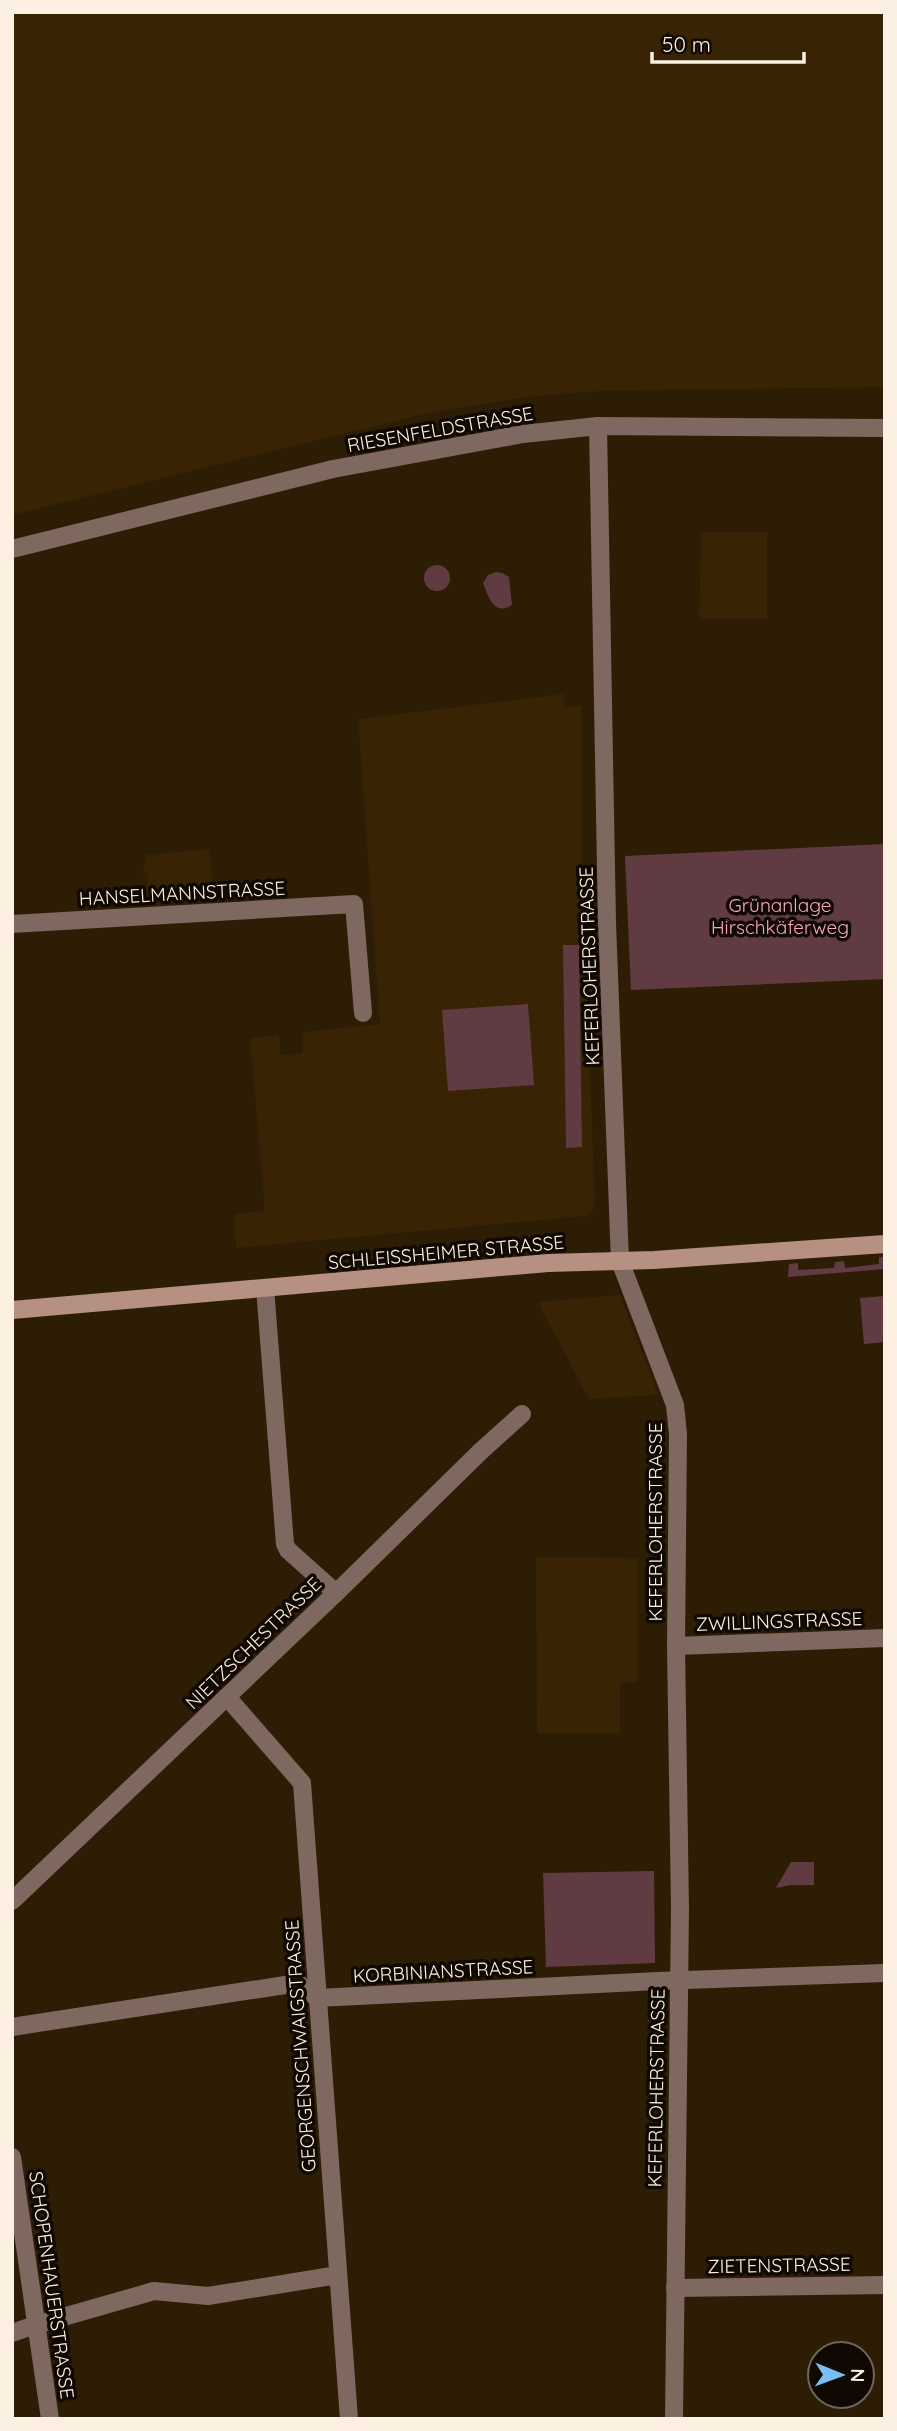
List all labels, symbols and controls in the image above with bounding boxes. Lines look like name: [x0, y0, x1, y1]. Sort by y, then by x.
scale bar: [652, 21, 804, 65]
text: 50 m: [662, 31, 711, 57]
street label: RIESENFELDSTRASSE: [345, 401, 535, 457]
street label: KEFERLOHERSTRASSE: [574, 866, 604, 1066]
street label: HANSELMANNSTRASSE: [78, 876, 286, 910]
park label: Grünanlage Hirschkäferweg: [711, 893, 849, 939]
street label: SCHLEISSHEIMER STRASSE: [327, 1230, 565, 1274]
street label: KEFERLOHERSTRASSE: [643, 1423, 667, 1621]
street label: NIETZSCHESTRASSE: [180, 1572, 326, 1714]
street label: ZWILLINGSTRASSE: [695, 1606, 863, 1636]
street label: GEORGENSCHWAIGSTRASSE: [279, 1919, 321, 2173]
street label: KORBINIANSTRASSE: [352, 1954, 534, 1988]
street label: KEFERLOHERSTRASSE: [642, 1988, 670, 2188]
street label: SCHOPENHAUERSTRASSE: [24, 2170, 80, 2400]
street label: ZIETENSTRASSE: [707, 2252, 851, 2278]
north arrow: [806, 2340, 876, 2410]
text: N: [846, 2368, 870, 2382]

